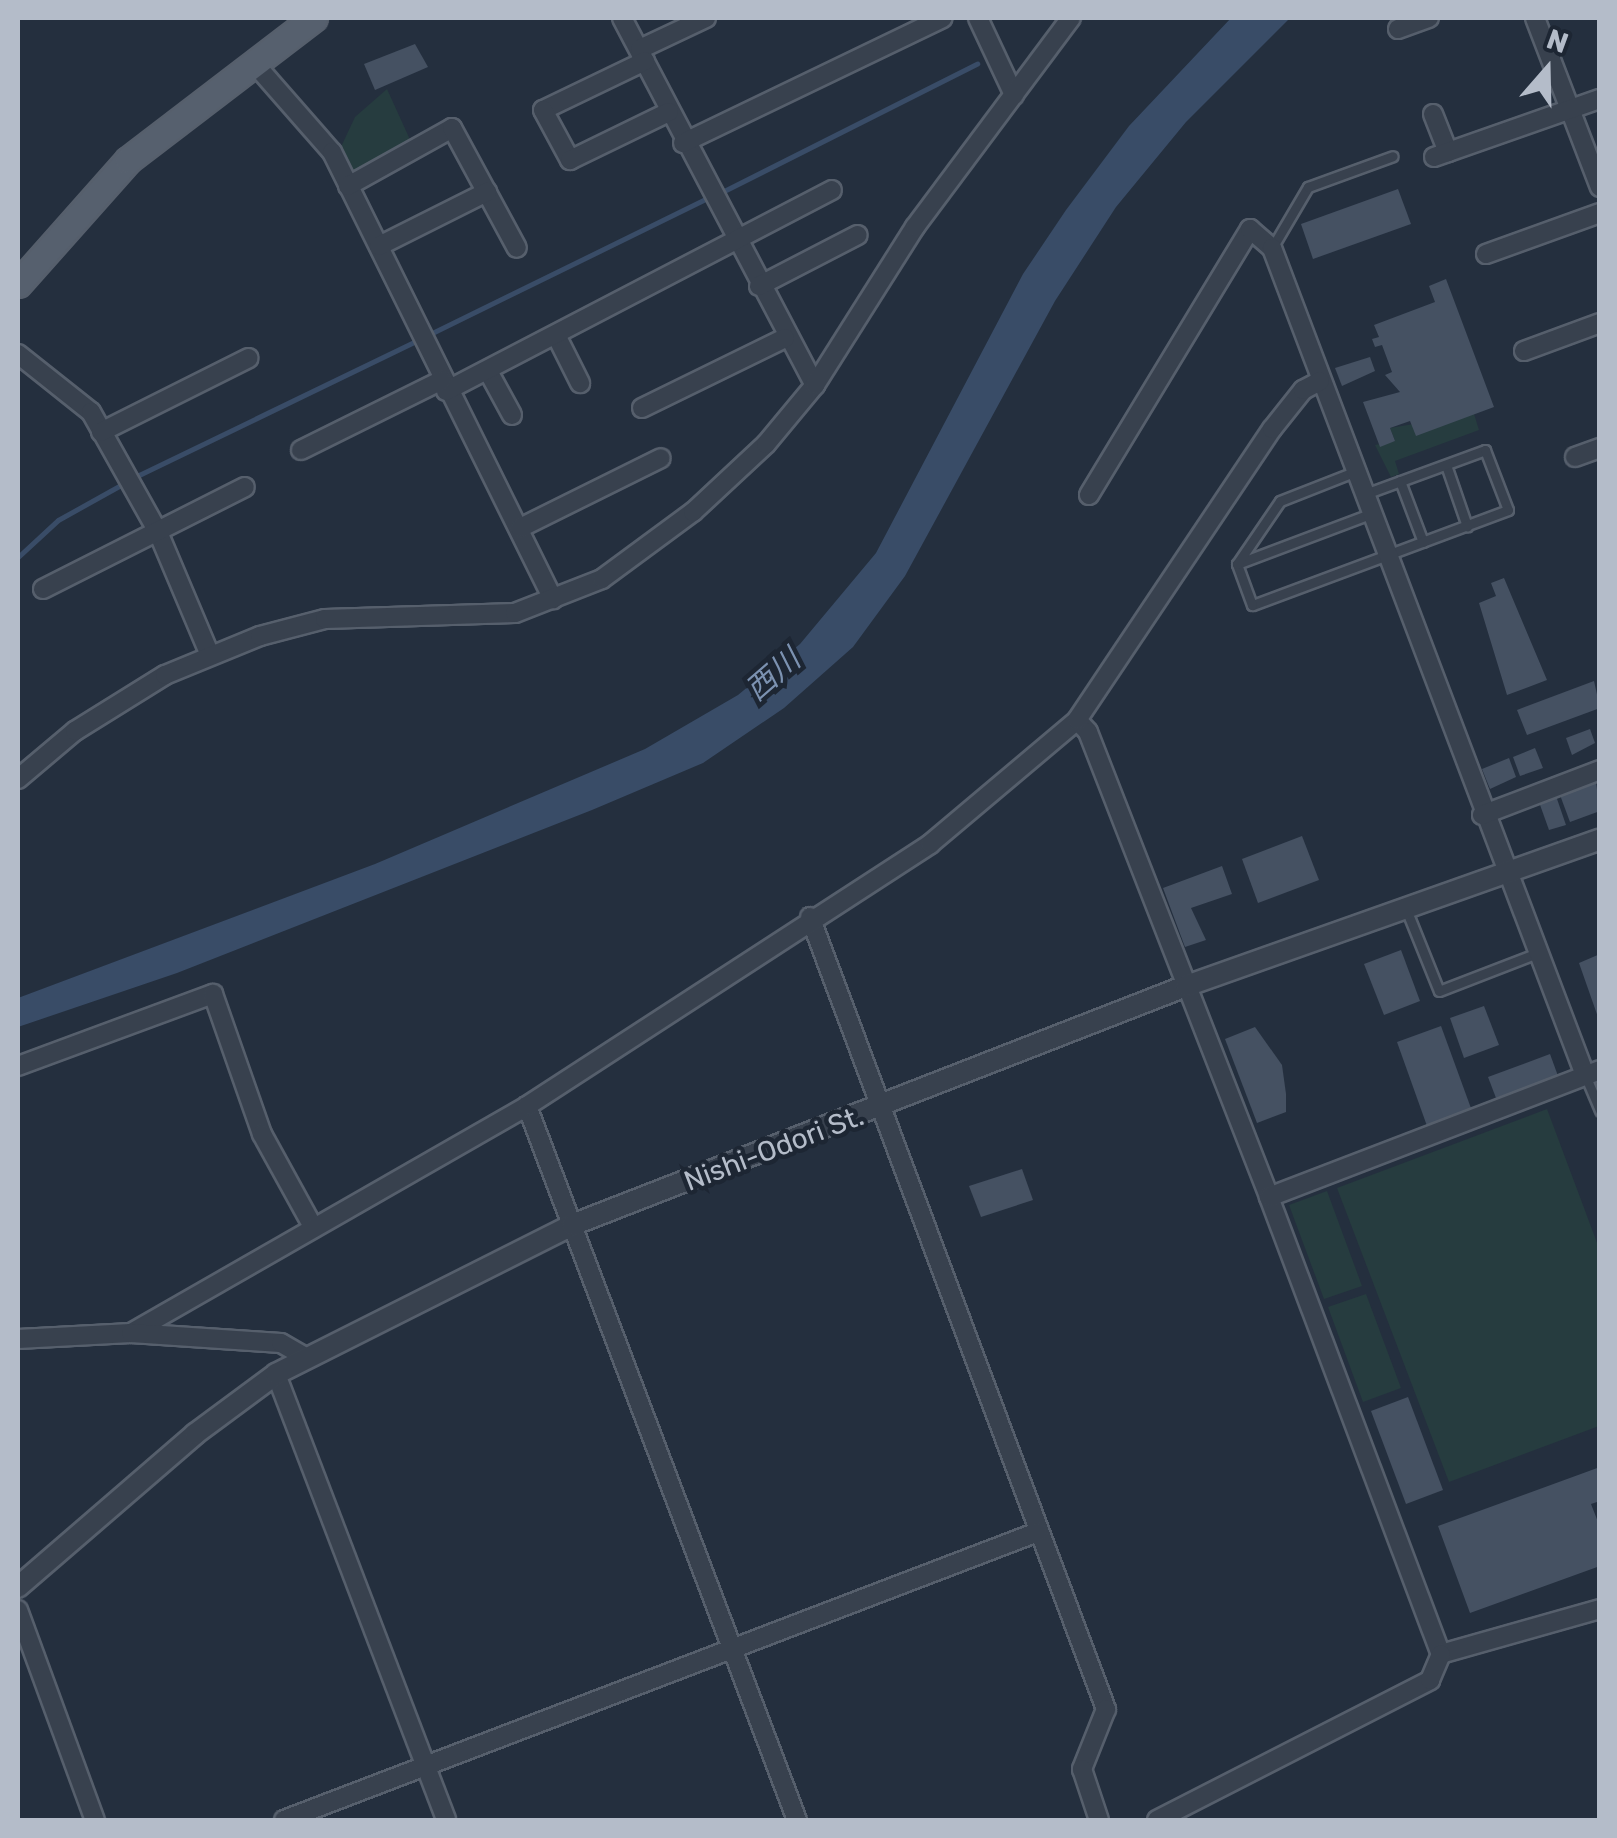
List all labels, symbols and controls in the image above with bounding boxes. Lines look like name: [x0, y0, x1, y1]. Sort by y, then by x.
north arrow: [1497, 20, 1597, 120]
text: N: [1542, 22, 1573, 60]
water label: 西川: [739, 642, 807, 708]
street label: Nishi-Odori St.: [680, 1099, 868, 1199]

